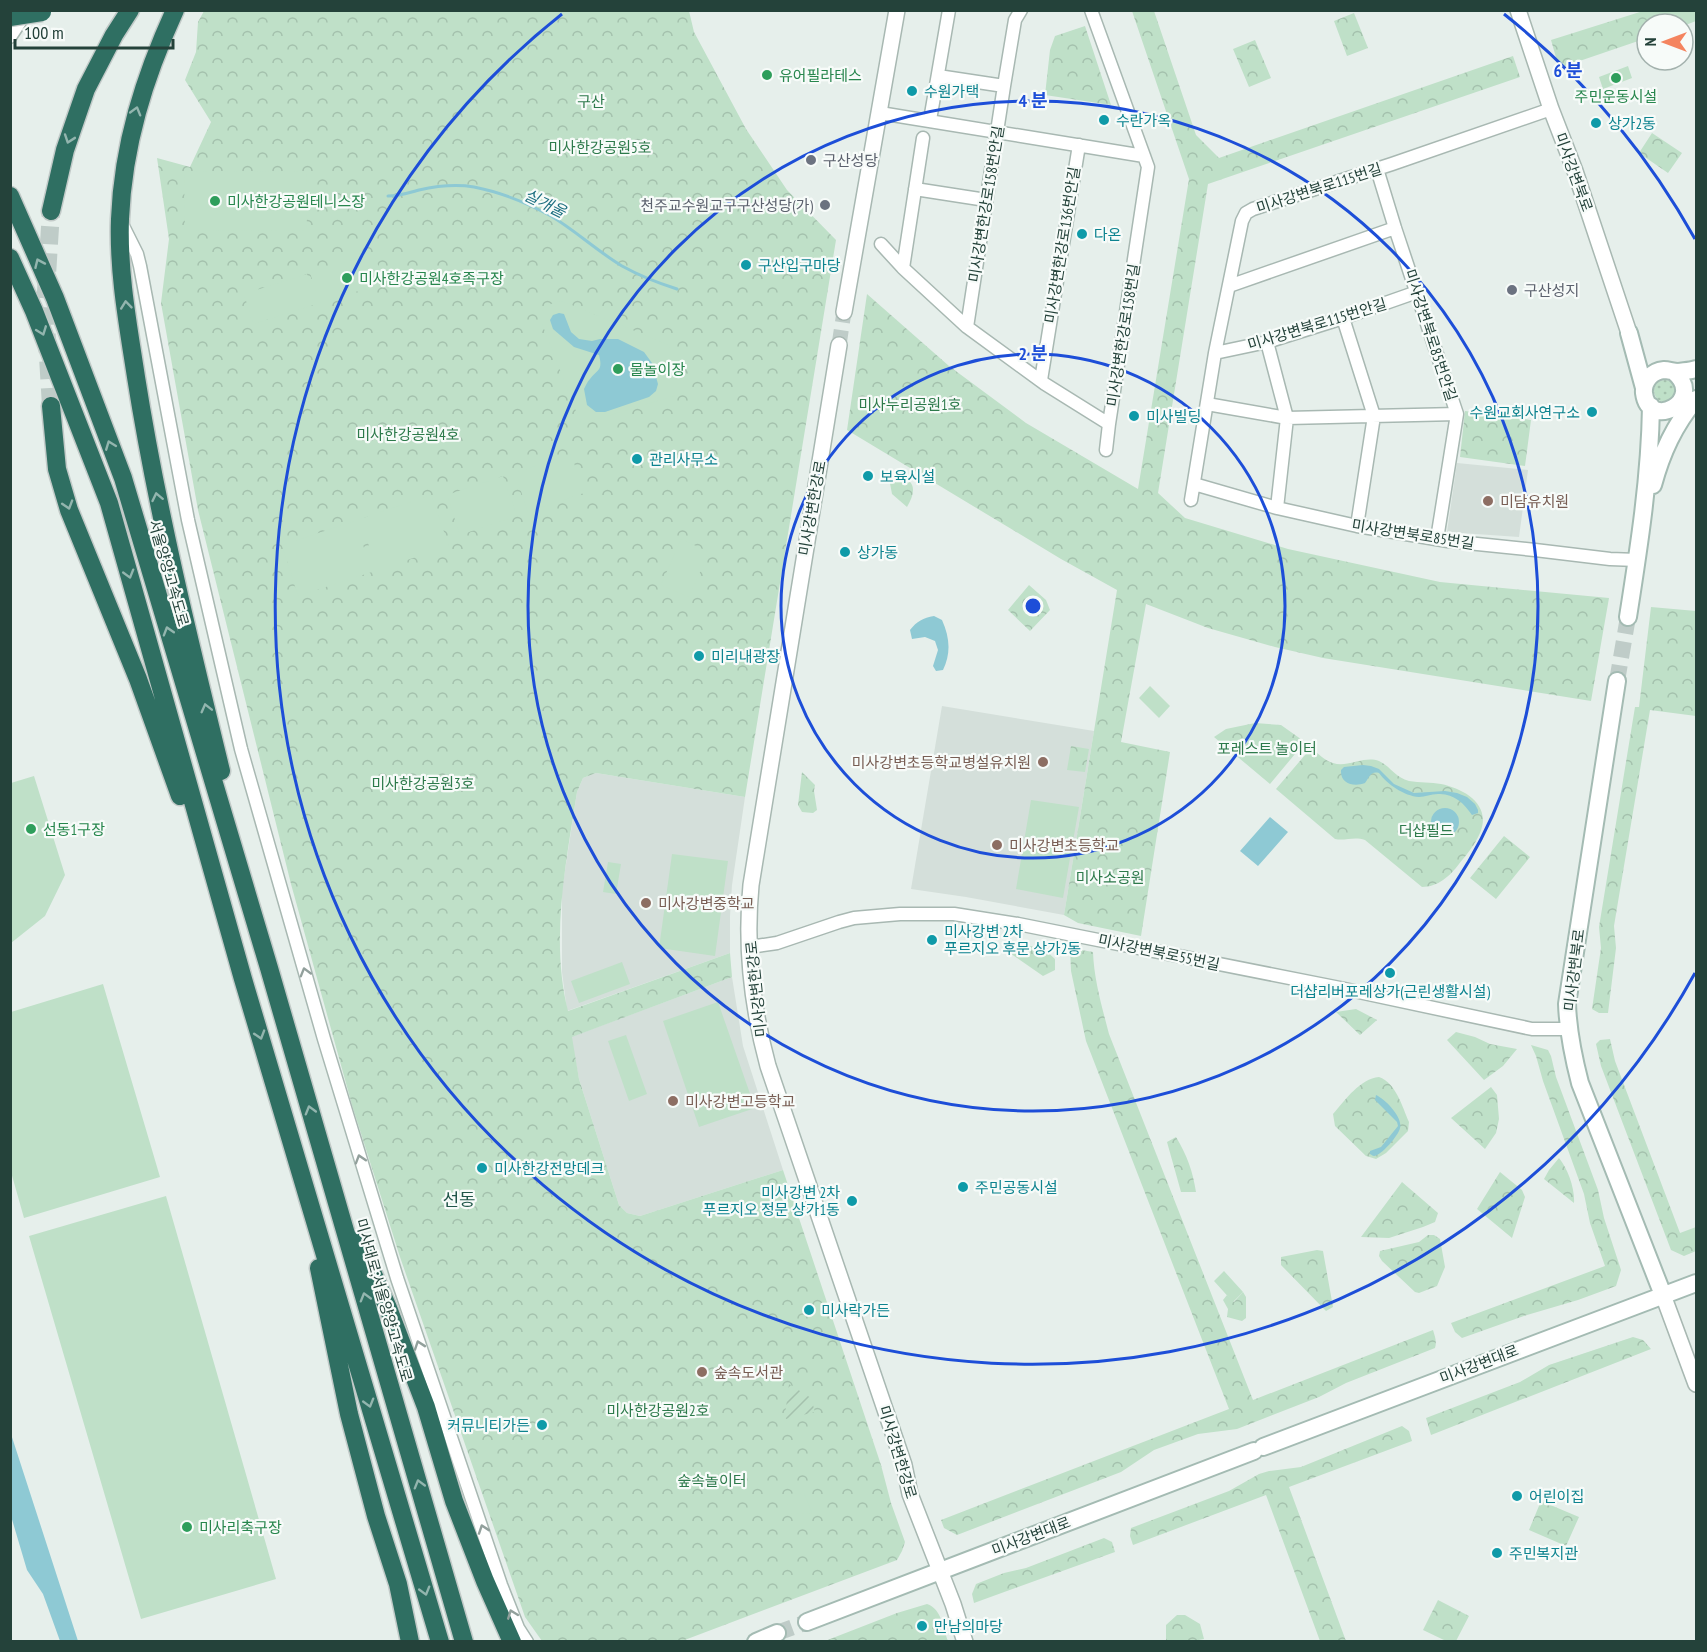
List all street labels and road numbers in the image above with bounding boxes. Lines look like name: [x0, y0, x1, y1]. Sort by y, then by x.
street label: 미사강변한강로158번안길: [964, 124, 1008, 284]
street label: 미사강변북로: [1551, 130, 1597, 214]
street label: 미사강변북로115번길: [1254, 159, 1384, 217]
street label: 미사강변한강로136번안길: [1040, 165, 1084, 325]
street label: 미사강변한강로158번길: [1102, 262, 1144, 408]
street label: 미사강변북로85번안길: [1401, 267, 1461, 403]
street label: 미사강변북로115번안길: [1245, 294, 1389, 354]
street label: 미사강변한강로: [794, 459, 830, 557]
street label: 미사강변북로85번길: [1350, 515, 1476, 553]
street label: 서울양양고속도로: [145, 517, 193, 629]
street label: 미사강변북로: [1560, 928, 1588, 1012]
street label: 미사강변북로55번길: [1096, 930, 1222, 974]
street label: 미사강변한강로: [742, 940, 770, 1038]
street label: 미사대로;서울양양고속도로: [352, 1216, 416, 1384]
street label: 미사강변대로: [1437, 1340, 1521, 1388]
street label: 미사강변한강로: [875, 1403, 921, 1501]
street label: 미사강변대로: [989, 1512, 1073, 1560]

